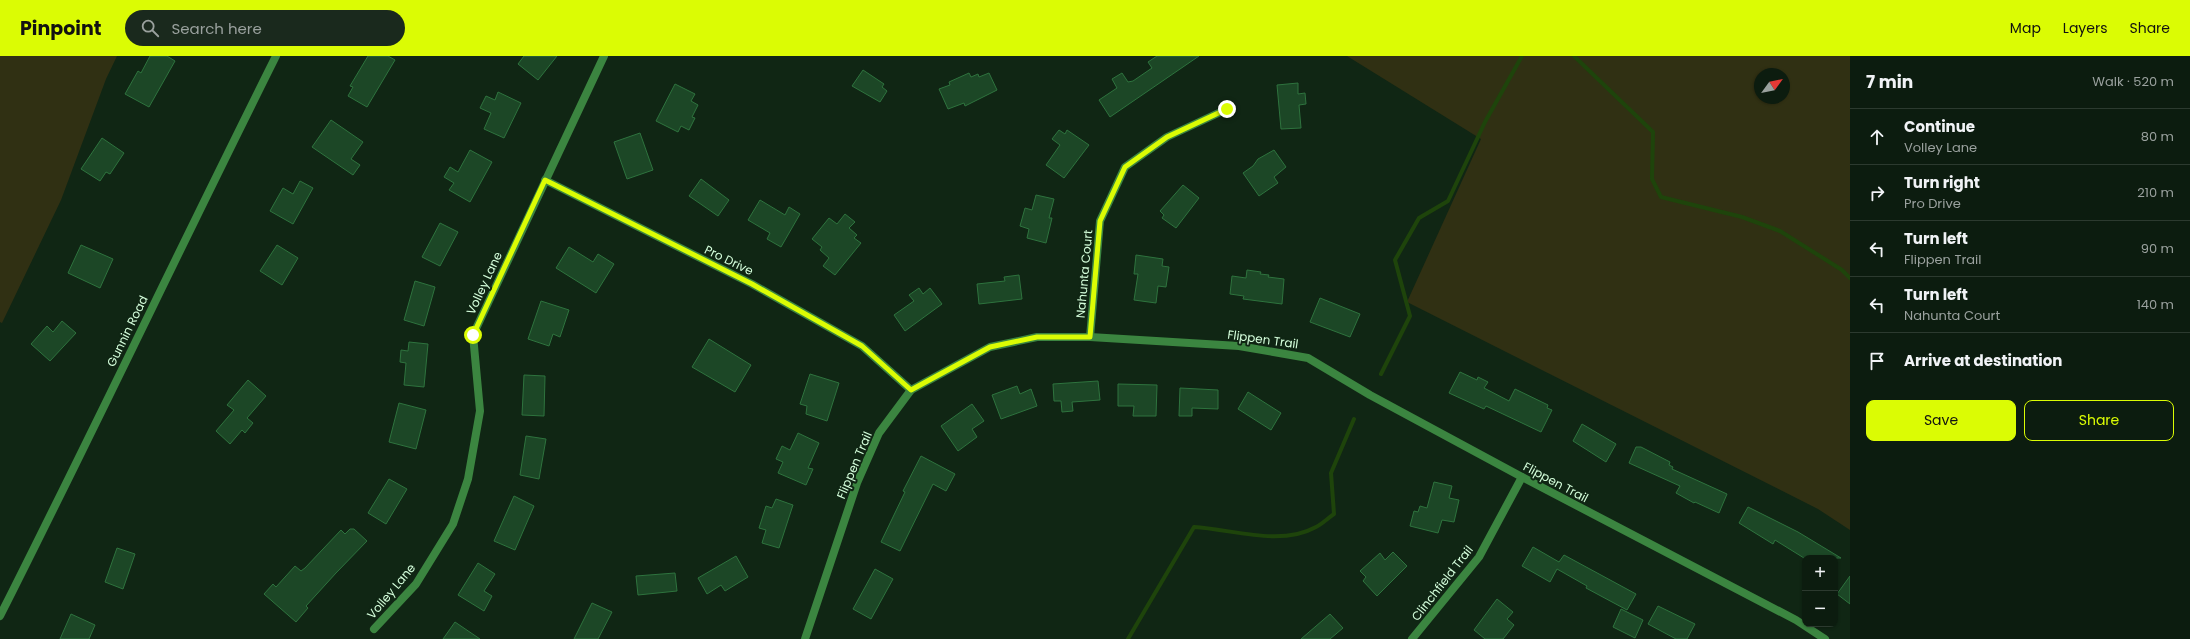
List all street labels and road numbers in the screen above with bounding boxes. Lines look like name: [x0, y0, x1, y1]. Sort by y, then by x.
street label: Nahunta Court: [1072, 229, 1096, 319]
street label: Pro Drive: [702, 241, 756, 279]
street label: Volley Lane: [462, 249, 506, 317]
street label: Gunnin Road: [102, 292, 152, 370]
street label: Flippen Trail: [1226, 326, 1300, 352]
street label: Flippen Trail: [832, 429, 876, 501]
street label: Flippen Trail: [1520, 458, 1592, 506]
street label: Clinchfield Trail: [1407, 542, 1477, 624]
street label: Volley Lane: [363, 560, 419, 622]

